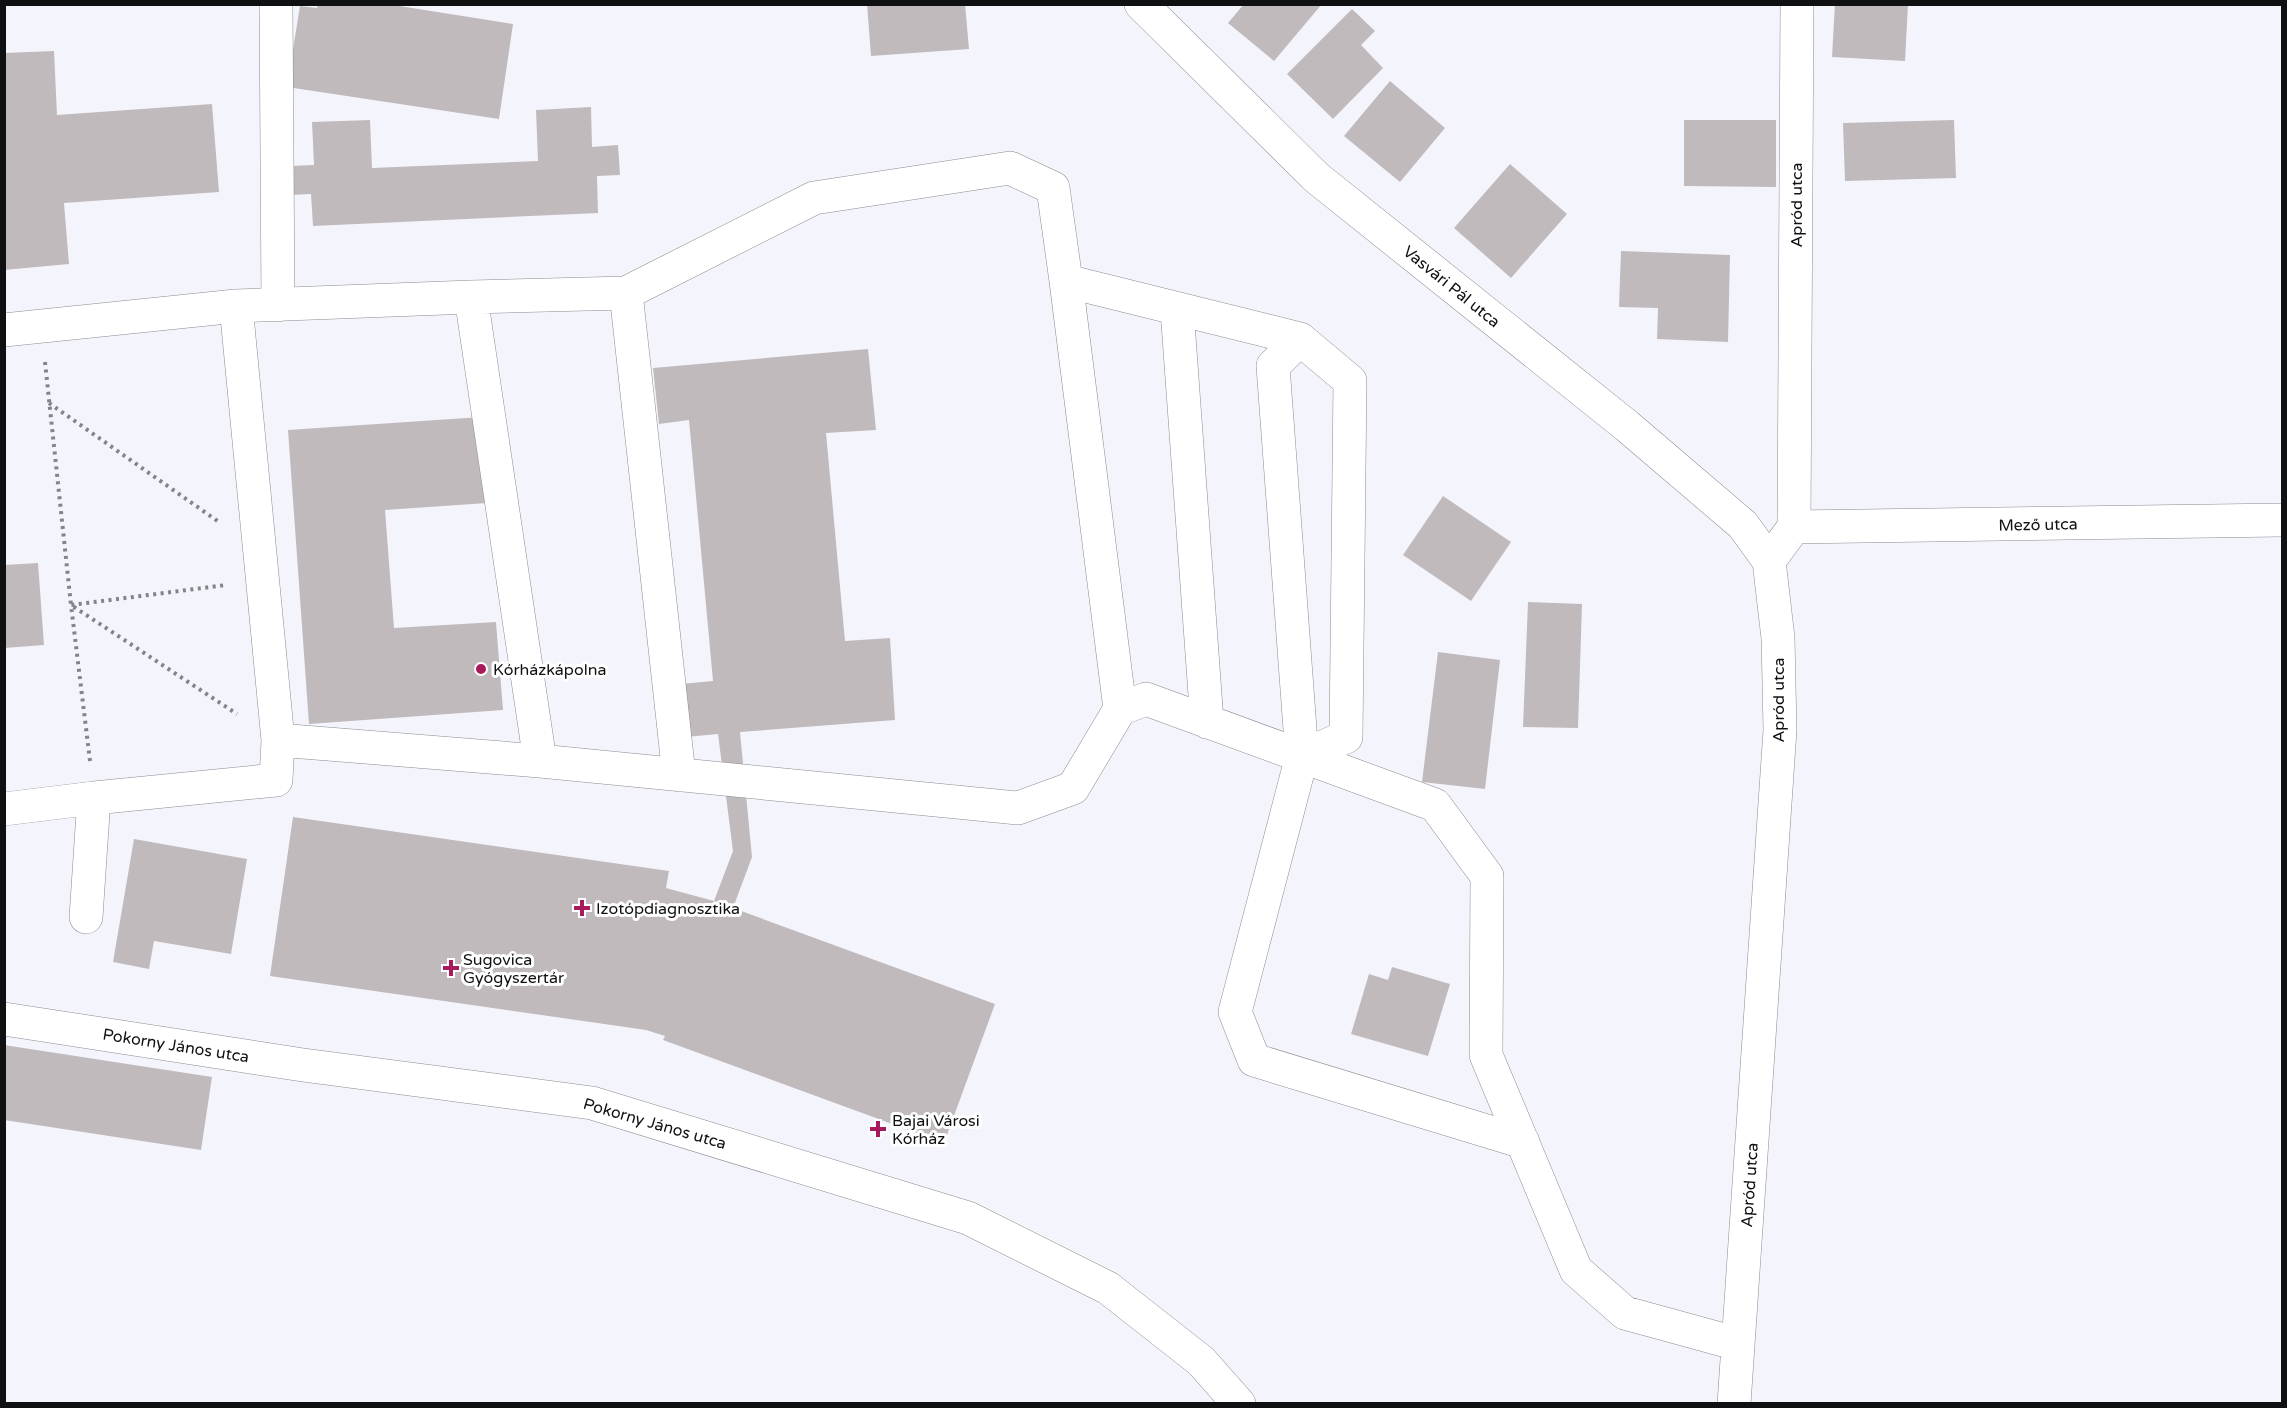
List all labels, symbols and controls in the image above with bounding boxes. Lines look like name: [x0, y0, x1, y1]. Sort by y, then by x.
street label: Apród utca: [1787, 162, 1807, 248]
street label: Vasvári Pál utca: [1399, 241, 1504, 332]
street label: Mező utca: [1998, 514, 2078, 536]
street label: Apród utca: [1769, 657, 1789, 743]
place label: Kórházkápolna: [493, 660, 606, 680]
marker: Kórházkápolna: [474, 662, 488, 676]
marker: Izotópdiagnosztika: [573, 899, 591, 917]
place label: Izotópdiagnosztika: [596, 899, 740, 919]
place label: Sugovica Gyógyszertár: [463, 950, 565, 988]
marker: Sugovica Gyógyszertár: [444, 961, 458, 975]
street label: Pokorny János utca: [101, 1025, 251, 1067]
street label: Pokorny János utca: [581, 1094, 729, 1154]
place label: Bajai Városi Kórház: [892, 1111, 980, 1149]
marker: Bajai Városi Kórház: [869, 1120, 887, 1138]
street label: Apród utca: [1737, 1142, 1763, 1228]

